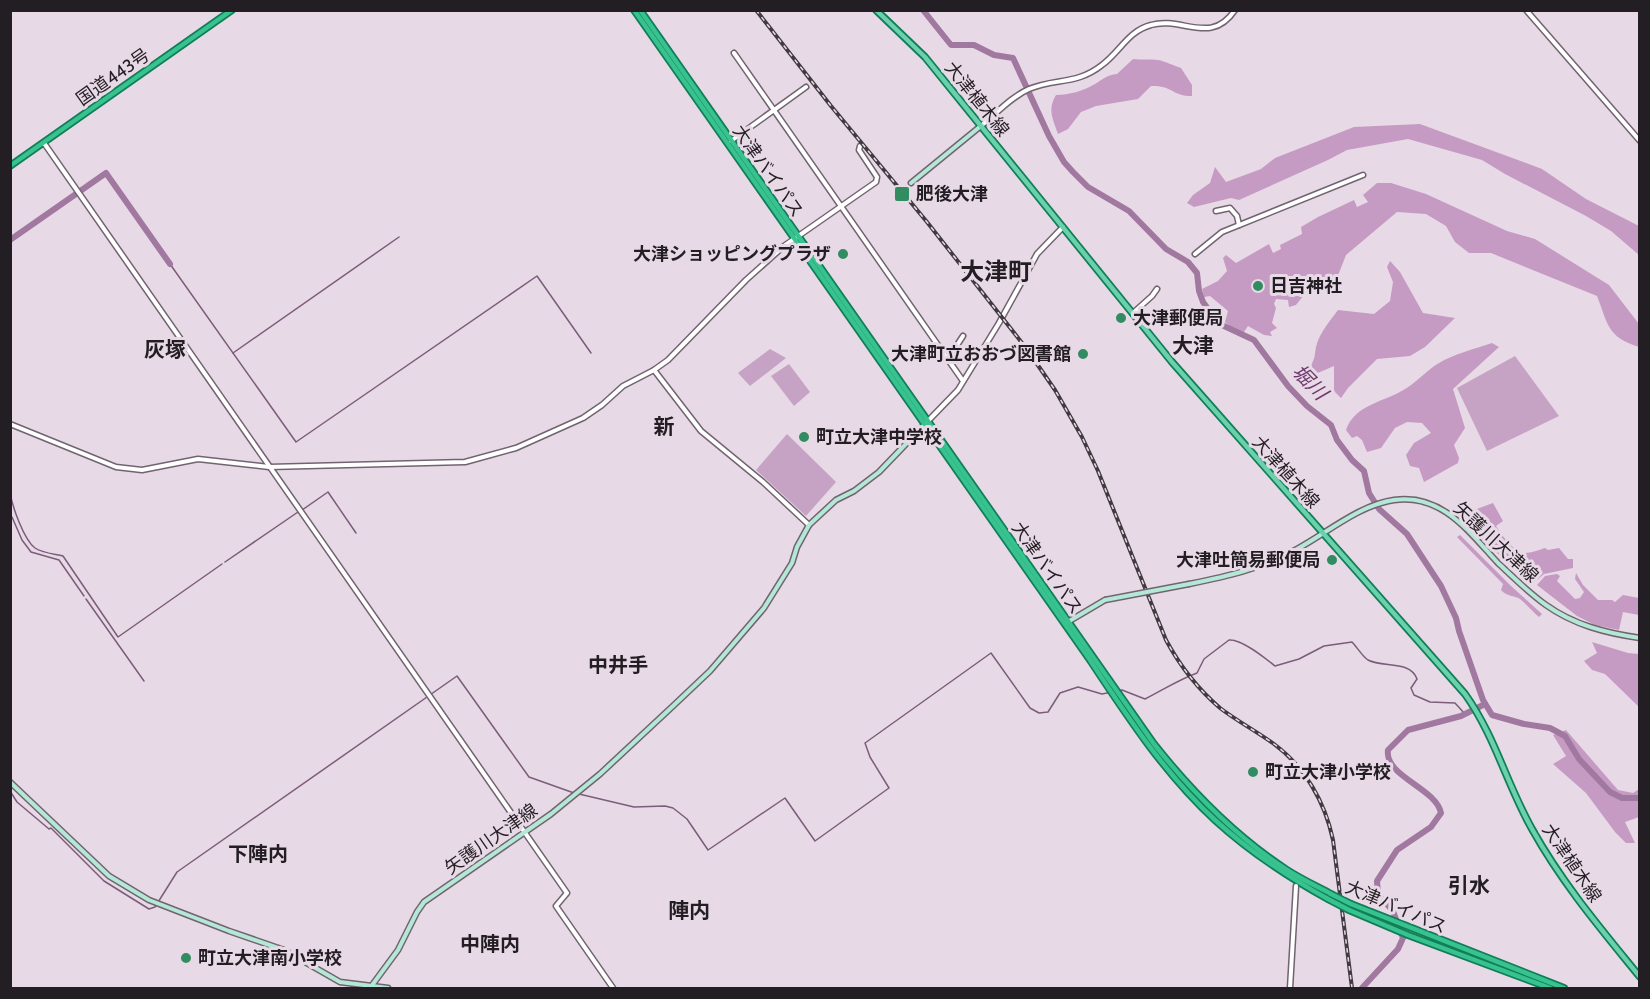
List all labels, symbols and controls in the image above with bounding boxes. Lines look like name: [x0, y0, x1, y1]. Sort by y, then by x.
street label: 国道443号: [72, 44, 154, 110]
street label: 大津植木線: [940, 57, 1014, 141]
street label: 大津バイパス: [728, 121, 808, 221]
place label: 肥後大津: [916, 183, 988, 205]
marker: 肥後大津: [893, 185, 911, 203]
place label: 大津ショッピングプラザ: [633, 243, 831, 265]
marker: 大津ショッピングプラザ: [836, 247, 850, 261]
district label: 大津町: [960, 257, 1032, 286]
place label: 日吉神社: [1270, 275, 1342, 297]
marker: 日吉神社: [1251, 279, 1265, 293]
place label: 大津郵便局: [1133, 307, 1223, 329]
marker: 大津郵便局: [1114, 311, 1128, 325]
district label: 大津: [1172, 333, 1214, 358]
district label: 灰塚: [144, 337, 186, 362]
place label: 大津町立おおづ図書館: [891, 343, 1071, 365]
marker: 大津町立おおづ図書館: [1076, 347, 1090, 361]
water label: 堀川: [1287, 359, 1334, 406]
district label: 新: [654, 414, 675, 439]
place label: 町立大津中学校: [816, 426, 942, 448]
marker: 町立大津中学校: [797, 430, 811, 444]
street label: 大津植木線: [1248, 431, 1324, 513]
street label: 矢護川大津線: [1449, 497, 1543, 587]
street label: 大津バイパス: [1007, 518, 1087, 618]
place label: 大津吐簡易郵便局: [1176, 549, 1320, 571]
marker: 大津吐簡易郵便局: [1325, 553, 1339, 567]
district label: 中井手: [588, 653, 648, 677]
place label: 町立大津小学校: [1265, 761, 1391, 783]
marker: 町立大津小学校: [1246, 765, 1260, 779]
street label: 矢護川大津線: [440, 799, 542, 879]
street label: 大津植木線: [1538, 820, 1606, 906]
district label: 下陣内: [228, 842, 288, 866]
district label: 引水: [1448, 873, 1490, 898]
street label: 大津バイパス: [1342, 876, 1450, 938]
district label: 陣内: [668, 898, 710, 923]
district label: 中陣内: [460, 932, 520, 956]
place label: 町立大津南小学校: [198, 947, 342, 969]
marker: 町立大津南小学校: [179, 951, 193, 965]

